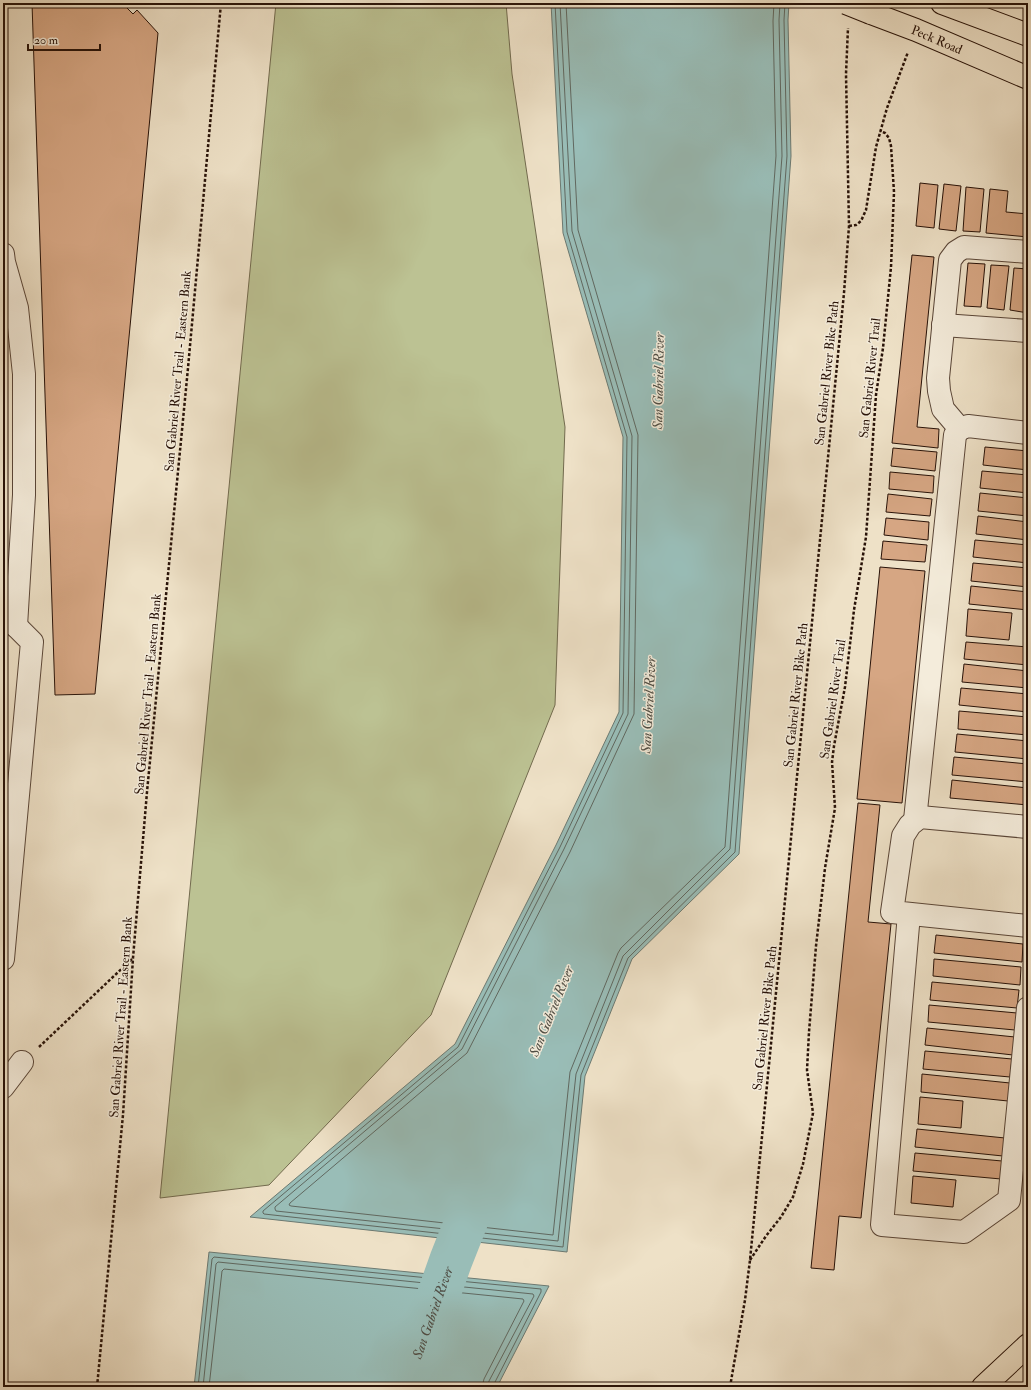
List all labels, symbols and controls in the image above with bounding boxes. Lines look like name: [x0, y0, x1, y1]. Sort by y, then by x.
street label: Peck Road: [909, 22, 965, 58]
scale bar: [28, 26, 100, 52]
text: 20 m: [34, 33, 59, 48]
street label: San Gabriel River Trail - Eastern Bank: [161, 269, 195, 472]
street label: San Gabriel River Bike Path: [811, 300, 843, 446]
street label: San Gabriel River Trail: [856, 317, 884, 439]
water label: San Gabriel River: [649, 332, 668, 430]
street label: San Gabriel River Trail - Eastern Bank: [131, 592, 165, 795]
street label: San Gabriel River Bike Path: [780, 622, 812, 768]
street label: San Gabriel River Trail: [817, 638, 849, 760]
water label: San Gabriel River: [637, 656, 660, 755]
street label: San Gabriel River Trail - Eastern Bank: [106, 915, 136, 1118]
street label: San Gabriel River Bike Path: [749, 945, 781, 1091]
water label: San Gabriel River: [525, 963, 578, 1060]
water label: San Gabriel River: [408, 1264, 457, 1362]

